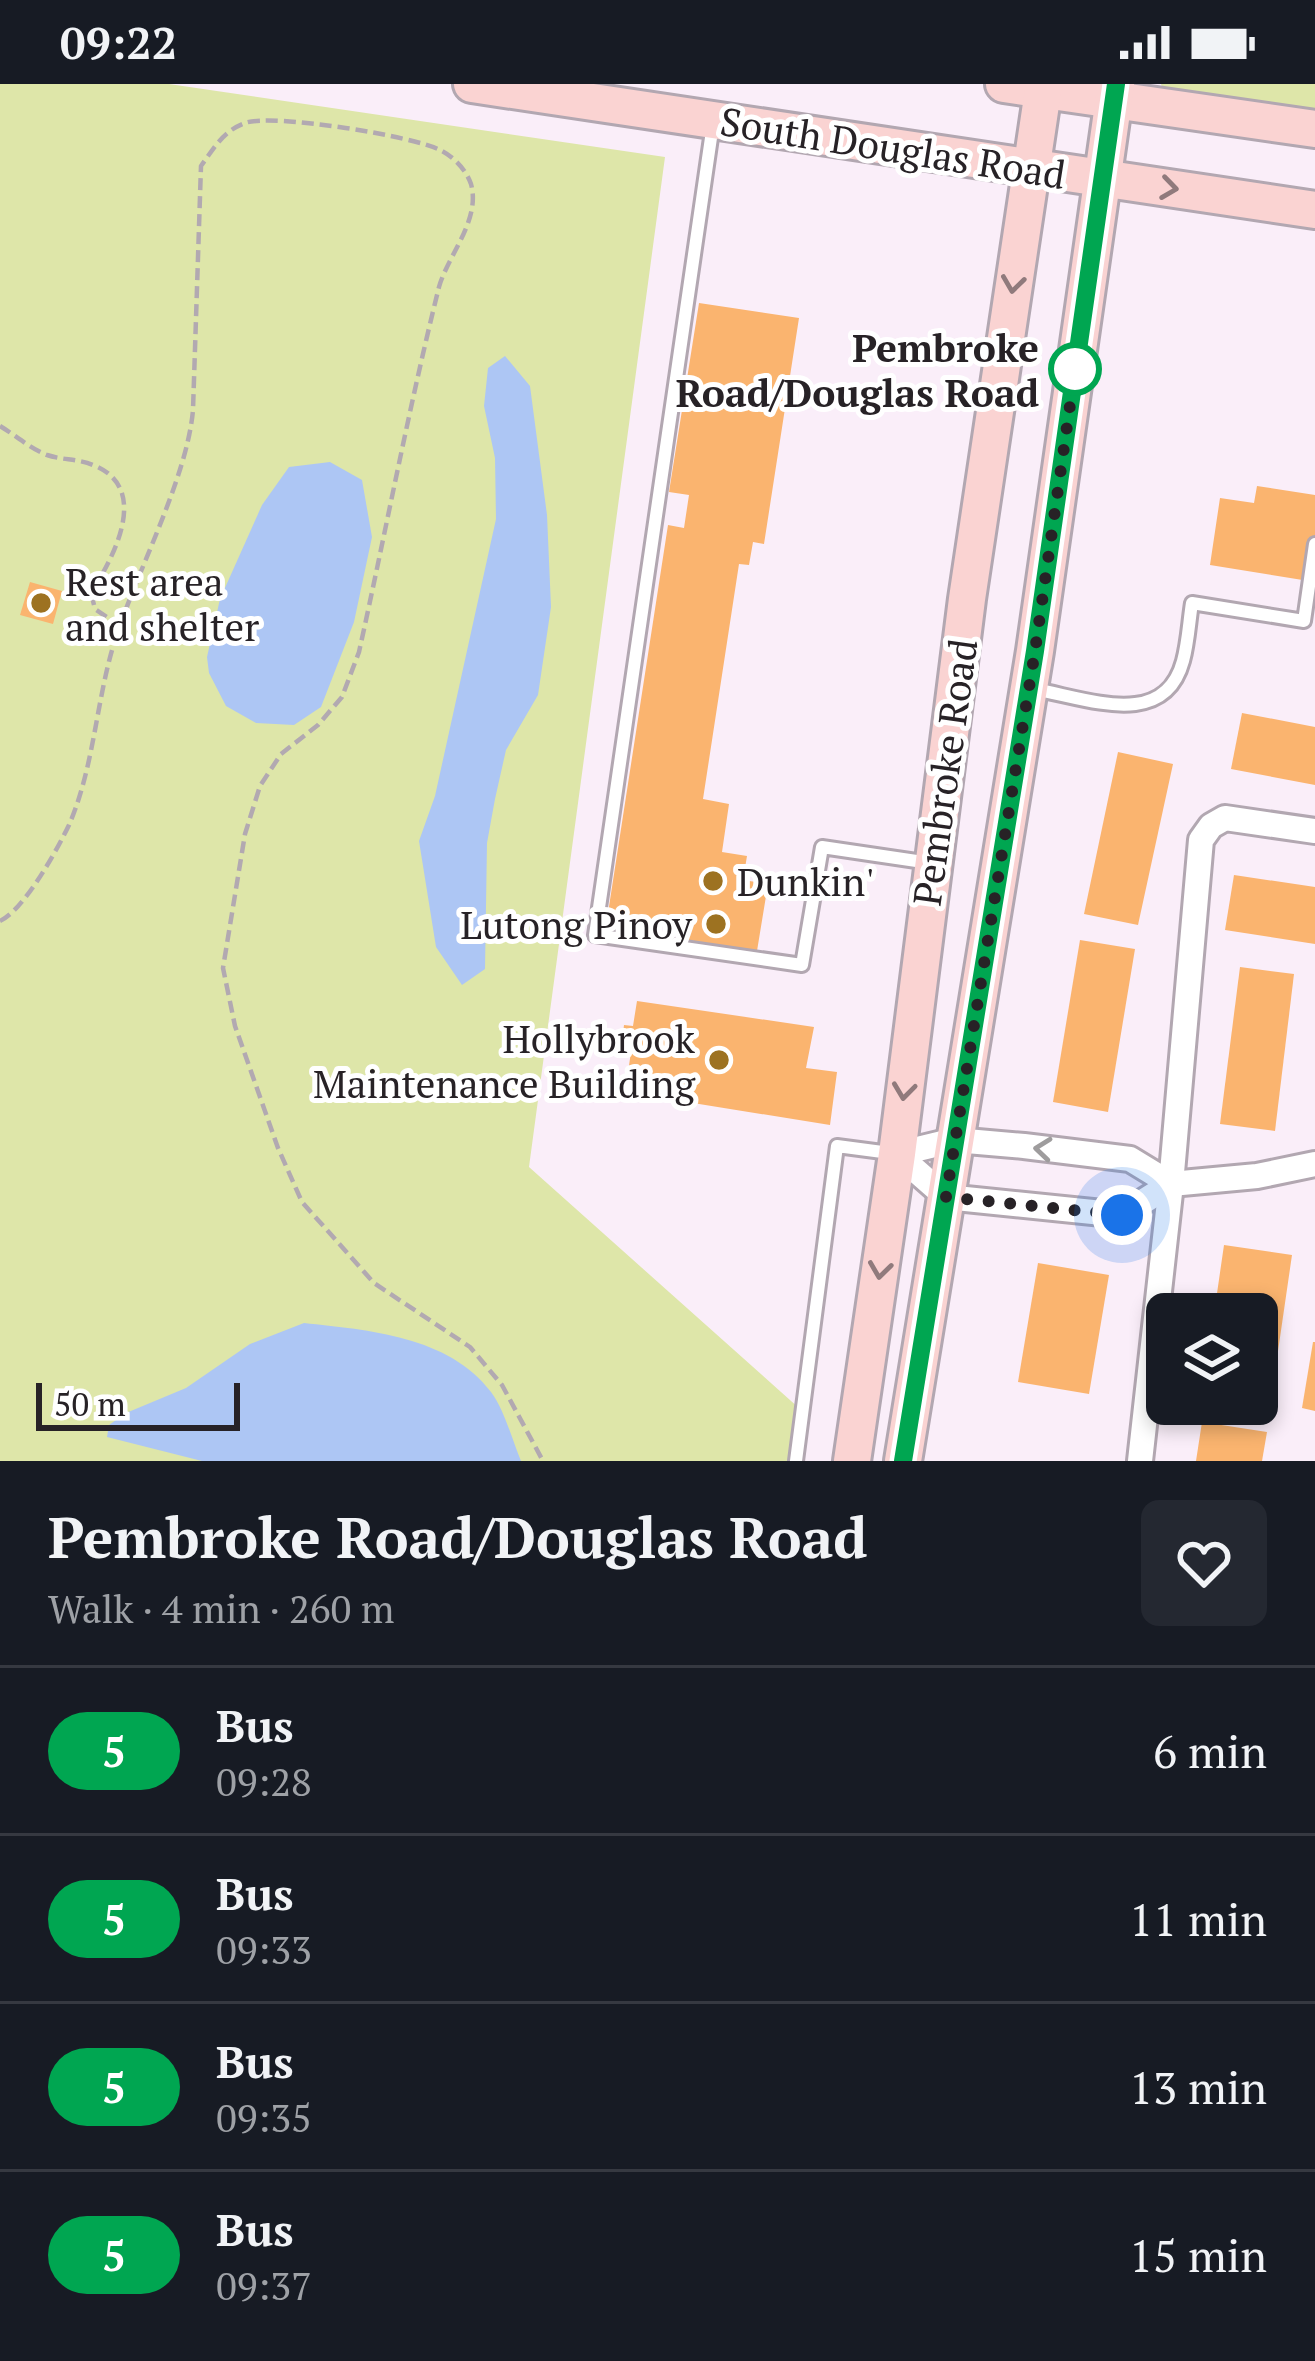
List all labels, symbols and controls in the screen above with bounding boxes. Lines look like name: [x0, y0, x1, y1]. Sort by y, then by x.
text: 09:22: [60, 12, 177, 72]
street label: South Douglas Road: [717, 94, 1069, 200]
one-way arrow: [1159, 174, 1179, 200]
one-way arrow: [1002, 274, 1027, 294]
place label: Pembroke Road/Douglas Road: [676, 321, 1039, 418]
marker: Pembroke Road/Douglas Road: [1050, 344, 1100, 394]
place label: Rest area and shelter: [65, 555, 259, 652]
marker: Rest area and shelter: [28, 590, 54, 616]
street label: Pembroke Road: [900, 635, 988, 909]
place label: Dunkin': [737, 855, 874, 907]
marker: Dunkin': [700, 868, 726, 894]
place label: Lutong Pinoy: [460, 898, 693, 950]
marker: Lutong Pinoy: [703, 911, 729, 937]
place label: Hollybrook Maintenance Building: [313, 1012, 696, 1109]
marker: Hollybrook Maintenance Building: [706, 1047, 732, 1073]
one-way arrow: [892, 1081, 918, 1101]
one-way arrow: [1033, 1136, 1053, 1162]
your location: [1092, 1185, 1152, 1245]
one-way arrow: [868, 1260, 894, 1280]
map controls: [1146, 1293, 1278, 1425]
button: layers: [1146, 1293, 1278, 1425]
scale bar: [36, 1377, 240, 1430]
text: 50 m: [54, 1382, 126, 1425]
text: Pembroke Road/Douglas Road: [48, 1499, 867, 1574]
button: heart: [1141, 1500, 1267, 1626]
text: Walk · 4 min · 260 m: [48, 1582, 394, 1634]
text: Bus: [216, 1695, 294, 1755]
text: 6 min: [1153, 1721, 1267, 1781]
text: 5: [102, 1723, 126, 1779]
text: 09:28: [216, 1755, 312, 1807]
text: Bus: [216, 1863, 294, 1923]
text: 11 min: [1129, 1889, 1267, 1949]
text: 5: [102, 1891, 126, 1947]
text: 09:33: [216, 1923, 312, 1975]
text: Bus: [216, 2031, 294, 2091]
text: 13 min: [1129, 2057, 1267, 2117]
text: 5: [102, 2059, 126, 2115]
text: 09:35: [216, 2091, 312, 2143]
text: Bus: [216, 2199, 294, 2259]
text: 15 min: [1129, 2225, 1267, 2285]
text: 5: [102, 2227, 126, 2283]
text: 09:37: [216, 2259, 312, 2311]

